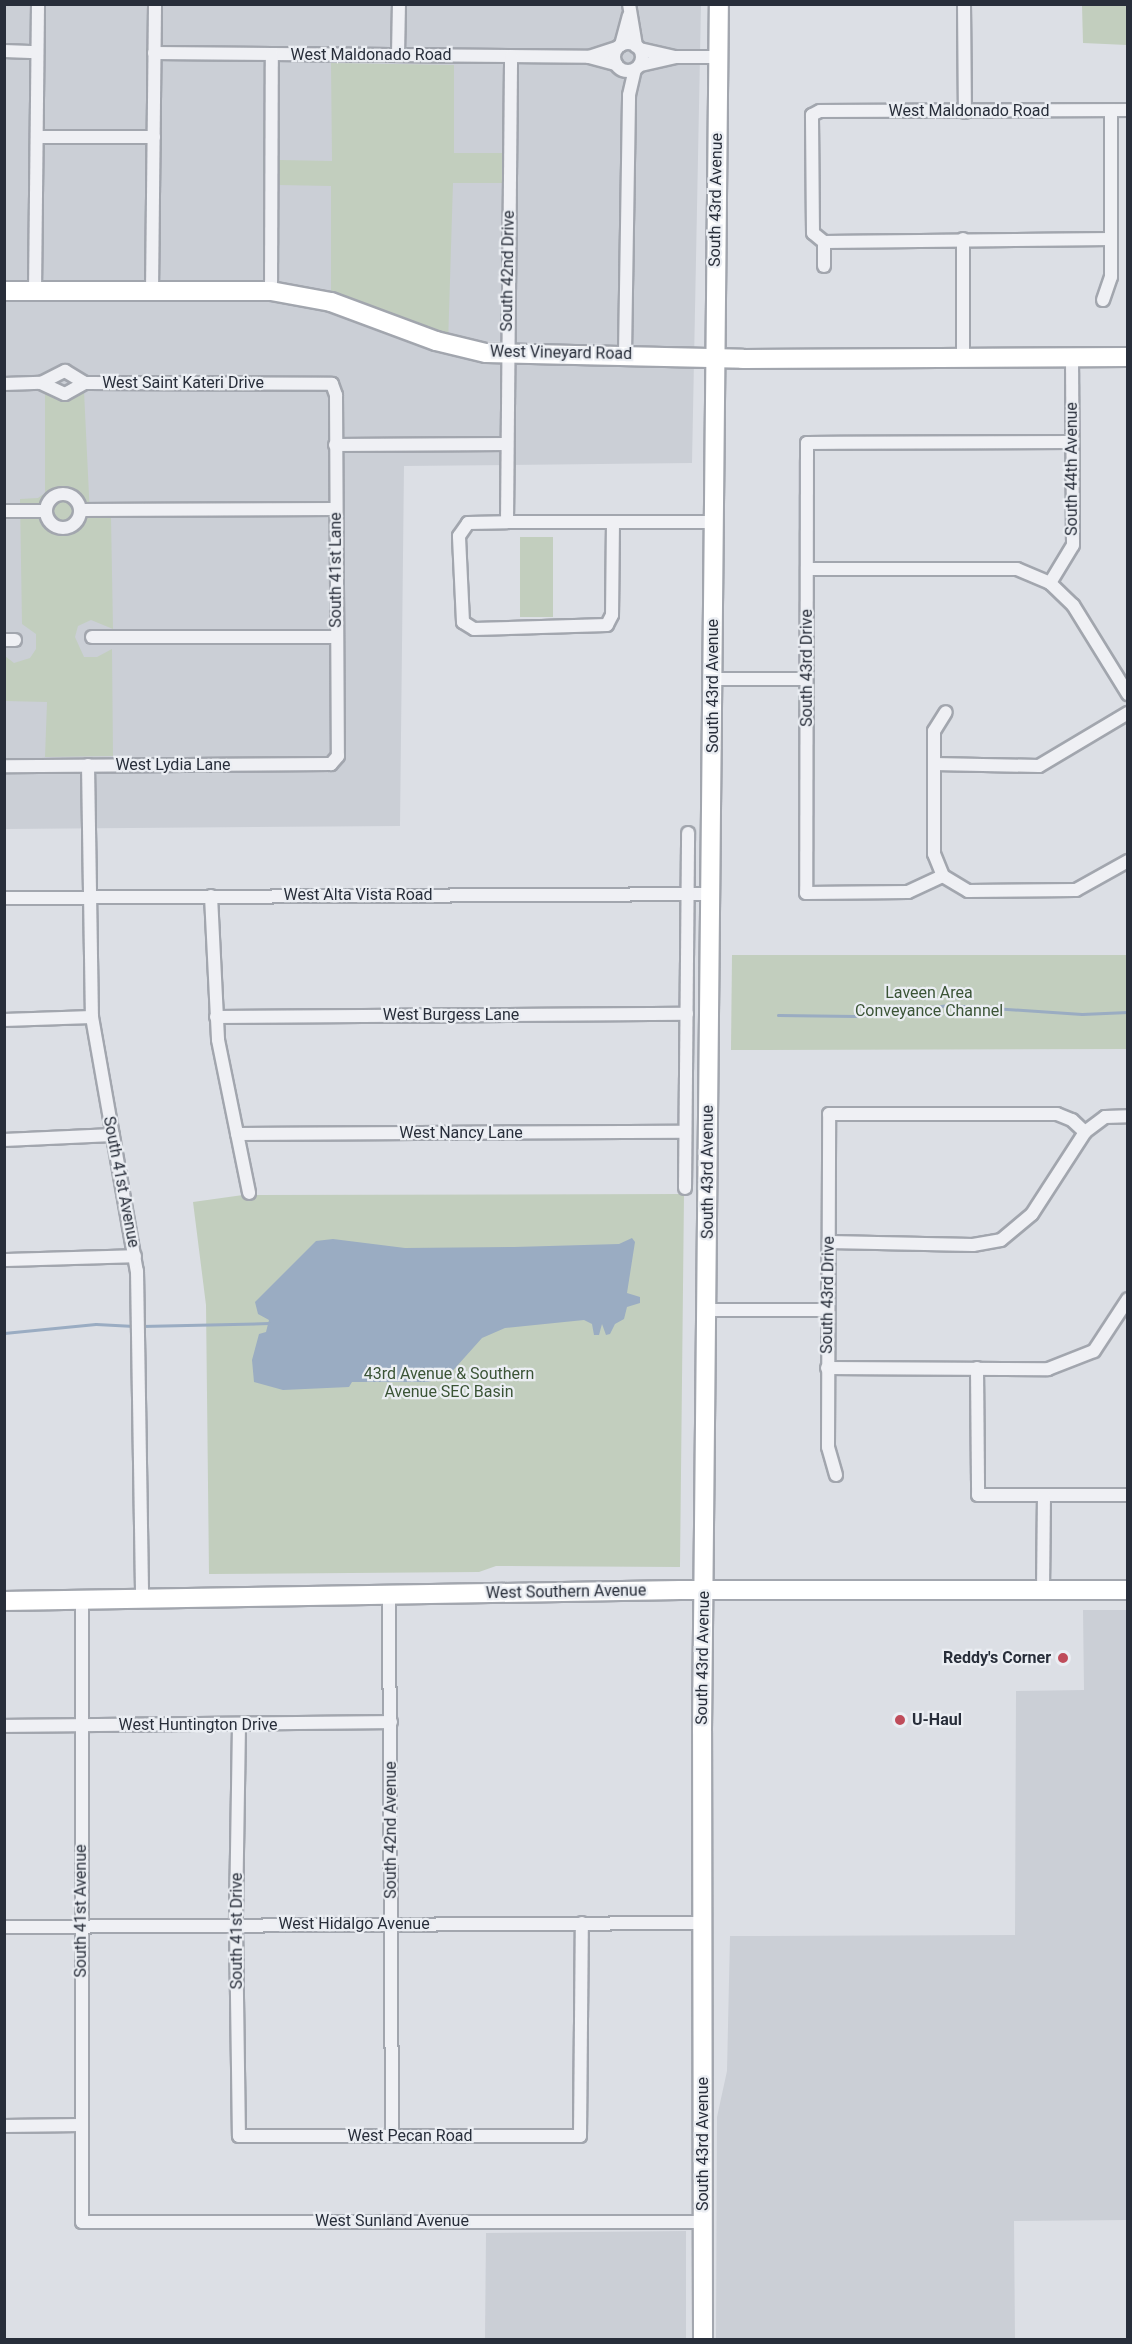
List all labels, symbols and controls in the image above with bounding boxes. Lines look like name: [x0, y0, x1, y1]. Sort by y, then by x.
street label: West Maldonado Road: [291, 45, 451, 65]
street label: West Maldonado Road: [889, 101, 1049, 121]
street label: South 43rd Avenue: [705, 133, 727, 267]
street label: South 42nd Drive: [497, 210, 519, 332]
street label: West Vineyard Road: [490, 342, 632, 364]
street label: West Saint Kateri Drive: [102, 373, 264, 393]
street label: South 44th Avenue: [1062, 402, 1082, 536]
street label: South 41st Lane: [326, 512, 346, 628]
street label: South 43rd Drive: [797, 609, 817, 727]
street label: South 43rd Avenue: [703, 619, 723, 753]
street label: West Lydia Lane: [115, 755, 231, 775]
street label: West Alta Vista Road: [283, 885, 433, 905]
park label: Laveen Area Conveyance Channel: [855, 983, 1003, 1021]
street label: West Burgess Lane: [383, 1005, 519, 1025]
street label: South 43rd Avenue: [698, 1105, 718, 1239]
street label: South 41st Avenue: [99, 1115, 143, 1249]
street label: West Nancy Lane: [399, 1123, 523, 1143]
street label: South 43rd Drive: [817, 1236, 839, 1354]
park label: 43rd Avenue & Southern Avenue SEC Basin: [364, 1364, 534, 1402]
street label: West Southern Avenue: [486, 1581, 646, 1603]
street label: South 43rd Avenue: [692, 1591, 714, 1725]
place label: Reddy's Corner: [943, 1648, 1051, 1668]
marker: Reddy's Corner: [1056, 1651, 1070, 1665]
place label: U-Haul: [912, 1710, 962, 1730]
marker: U-Haul: [893, 1713, 907, 1727]
street label: West Huntington Drive: [119, 1715, 277, 1735]
street label: South 42nd Avenue: [381, 1761, 401, 1899]
street label: South 41st Avenue: [71, 1844, 91, 1978]
street label: South 41st Drive: [227, 1873, 247, 1989]
street label: West Hidalgo Avenue: [278, 1914, 430, 1934]
street label: South 43rd Avenue: [693, 2077, 713, 2211]
street label: West Pecan Road: [348, 2126, 472, 2146]
street label: West Sunland Avenue: [315, 2211, 469, 2231]

